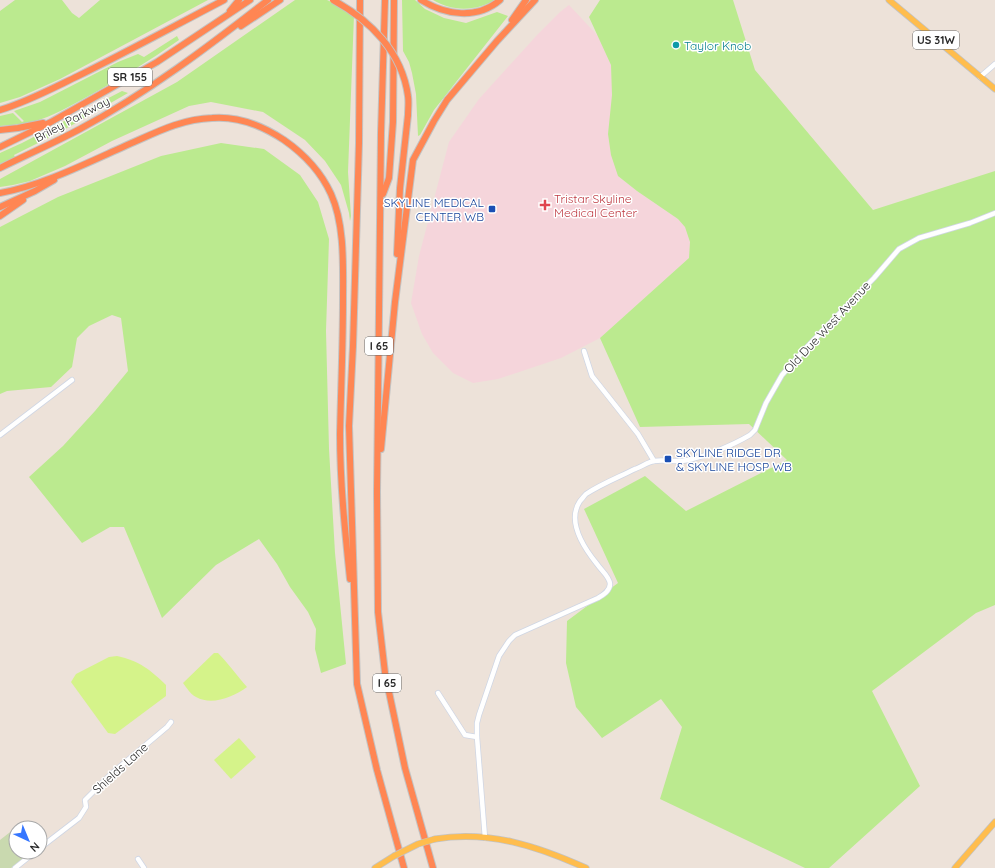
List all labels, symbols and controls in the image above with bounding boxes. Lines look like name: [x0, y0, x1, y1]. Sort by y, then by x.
road number: US 31W: [913, 31, 959, 49]
place label: Taylor Knob: [684, 38, 751, 53]
marker: Taylor Knob: [671, 40, 681, 50]
road number: SR 155: [108, 68, 152, 86]
street label: Briley Parkway: [32, 93, 112, 145]
place label: Tristar Skyline Medical Center: [554, 191, 637, 220]
place label: SKYLINE MEDICAL CENTER WB: [384, 195, 485, 224]
marker: Tristar Skyline Medical Center: [539, 199, 551, 211]
marker: SKYLINE MEDICAL CENTER WB: [487, 204, 497, 214]
street label: Old Due West Avenue: [781, 278, 874, 376]
road number: I 65: [365, 337, 393, 355]
place label: SKYLINE RIDGE DR & SKYLINE HOSP WB: [676, 445, 792, 474]
marker: SKYLINE RIDGE DR & SKYLINE HOSP WB: [663, 454, 673, 464]
road number: I 65: [373, 674, 401, 692]
street label: Shields Lane: [89, 739, 151, 797]
north arrow: [8, 820, 48, 860]
text: N: [27, 839, 43, 855]

